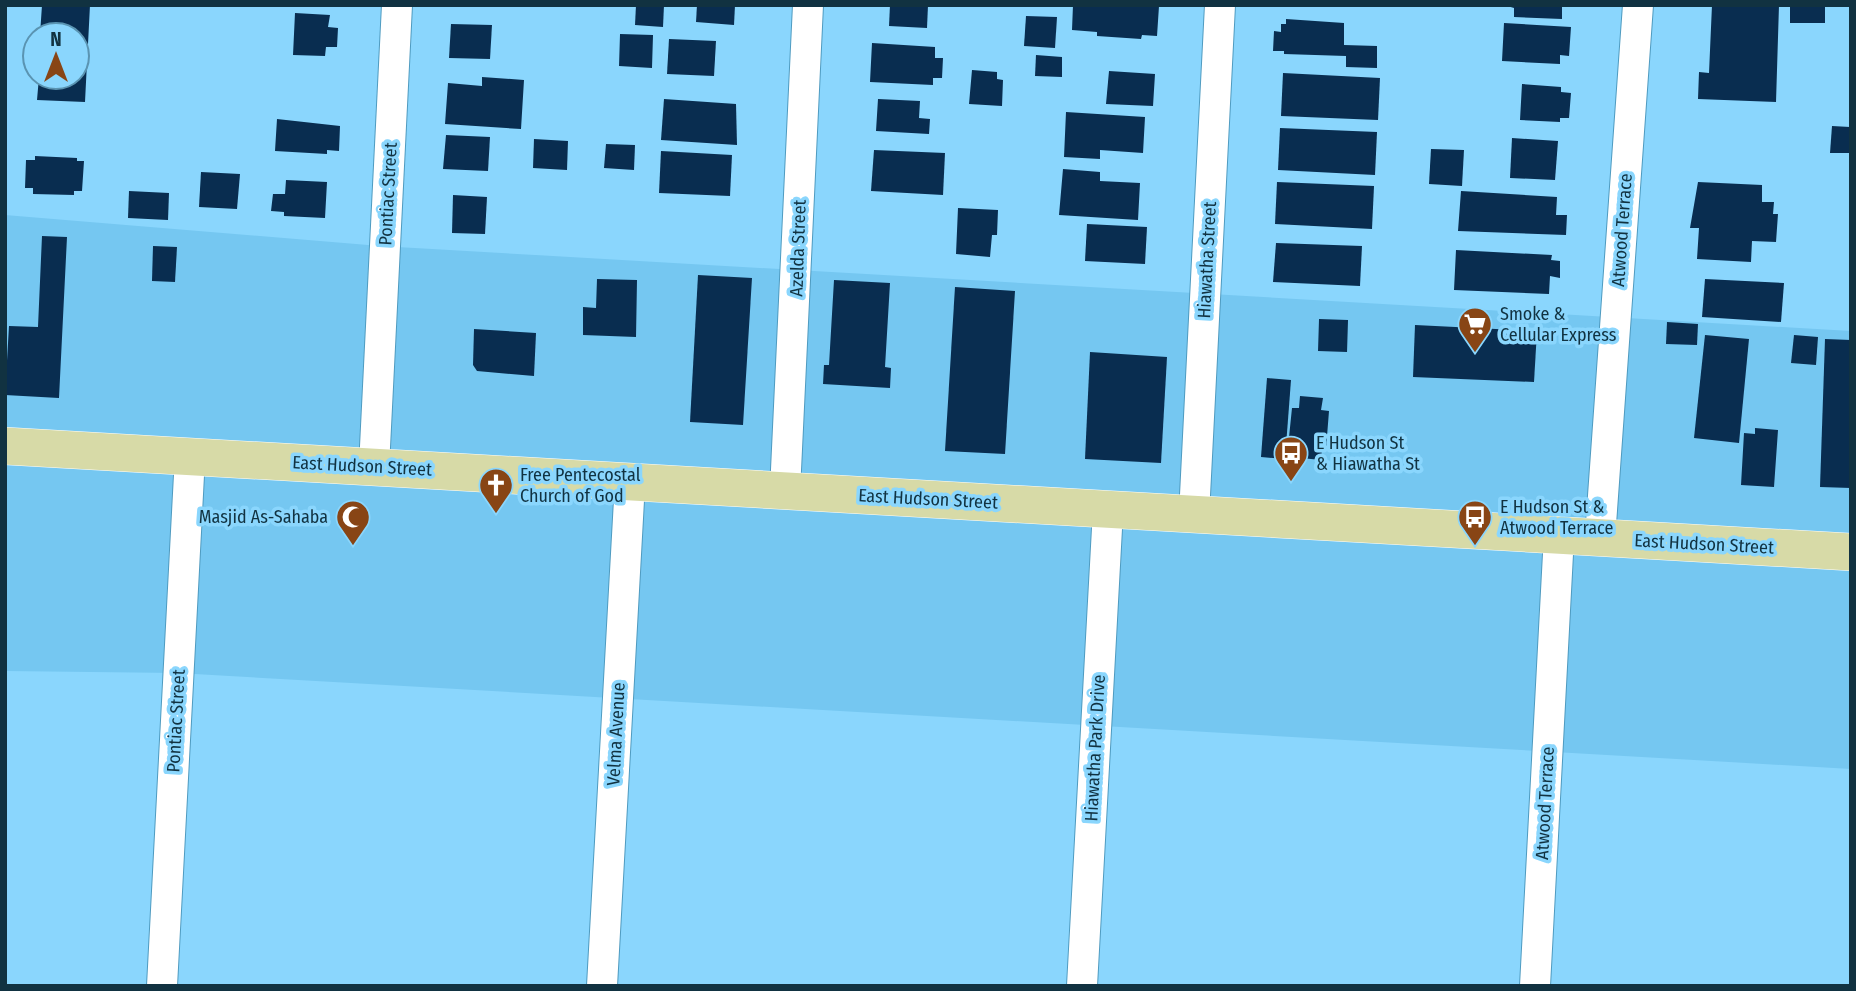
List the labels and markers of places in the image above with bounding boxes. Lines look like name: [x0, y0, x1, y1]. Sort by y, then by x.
place label: Smoke & Cellular Express: [1500, 303, 1617, 346]
supermarket icon: Smoke & Cellular Express: [1456, 305, 1494, 354]
place label: E Hudson St & Hiawatha St: [1316, 432, 1420, 475]
bus stop icon: E Hudson St & Hiawatha St: [1272, 434, 1310, 483]
place label: Free Pentecostal Church of God: [520, 464, 641, 507]
church icon: Free Pentecostal Church of God: [477, 466, 515, 515]
place label: E Hudson St & Atwood Terrace: [1500, 496, 1613, 539]
mosque icon: Masjid As-Sahaba: [334, 498, 372, 547]
bus stop icon: E Hudson St & Atwood Terrace: [1456, 498, 1494, 547]
place label: Masjid As-Sahaba: [199, 506, 328, 528]

